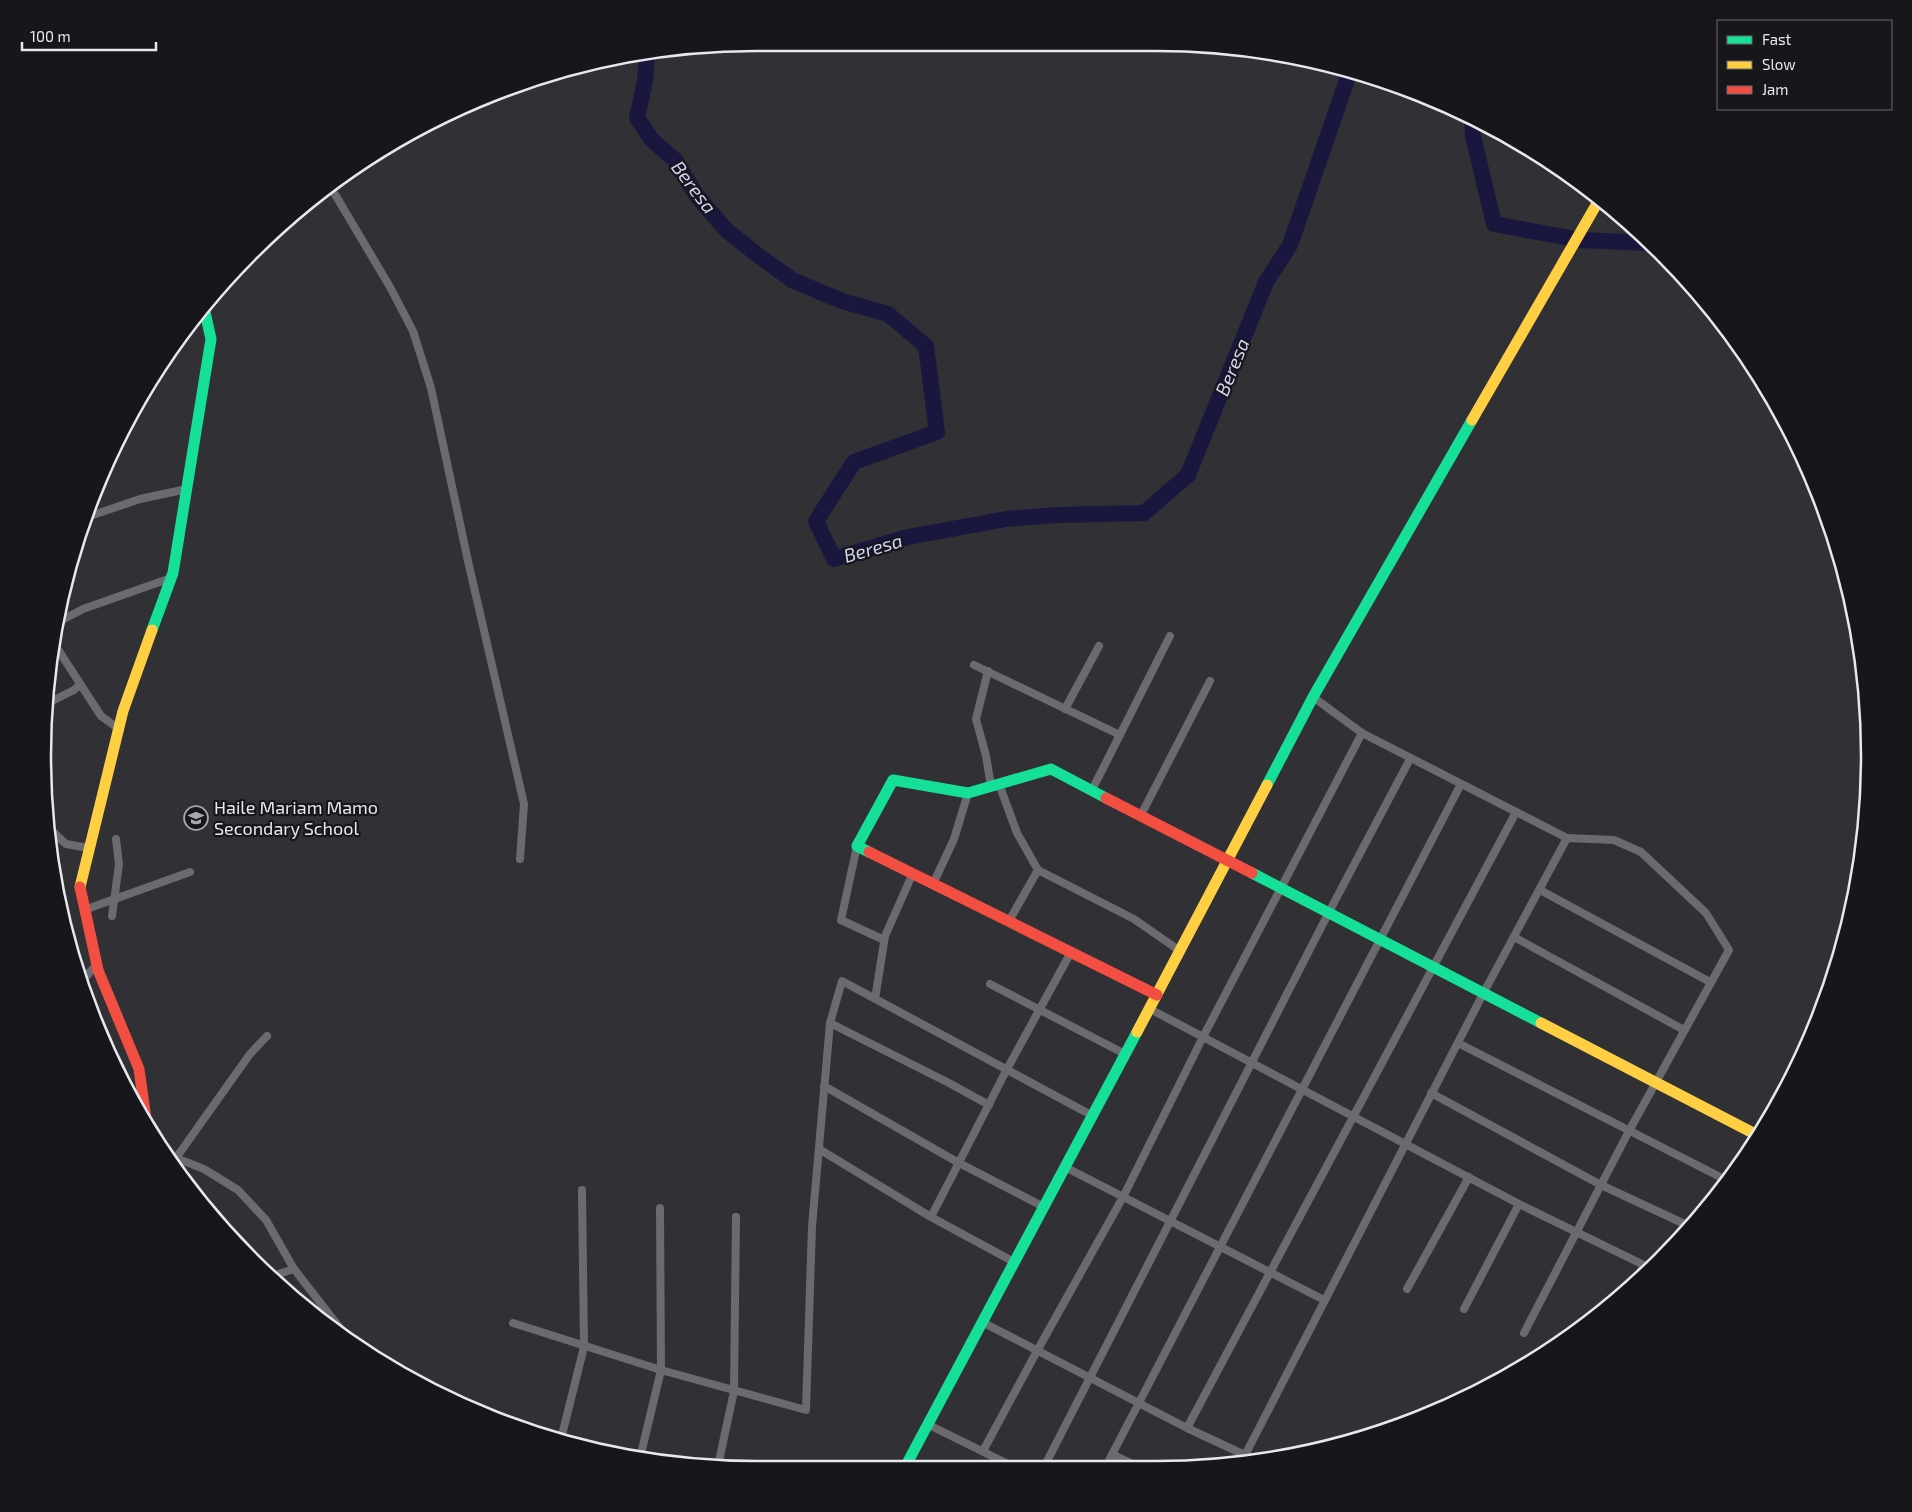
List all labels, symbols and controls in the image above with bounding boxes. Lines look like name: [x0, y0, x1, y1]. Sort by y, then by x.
scale bar: [22, 20, 156, 52]
legend: [1717, 20, 1892, 110]
text: 100 m: [30, 27, 71, 45]
text: Fast: [1762, 30, 1792, 48]
text: Slow: [1762, 55, 1796, 73]
text: Jam: [1762, 80, 1788, 98]
water label: Beresa: [667, 156, 722, 218]
water label: Beresa: [1210, 335, 1253, 399]
water label: Beresa: [841, 528, 905, 567]
place label: Haile Mariam Mamo Secondary School: [214, 796, 378, 839]
school or university icon: Haile Mariam Mamo Secondary School: [183, 805, 209, 831]

